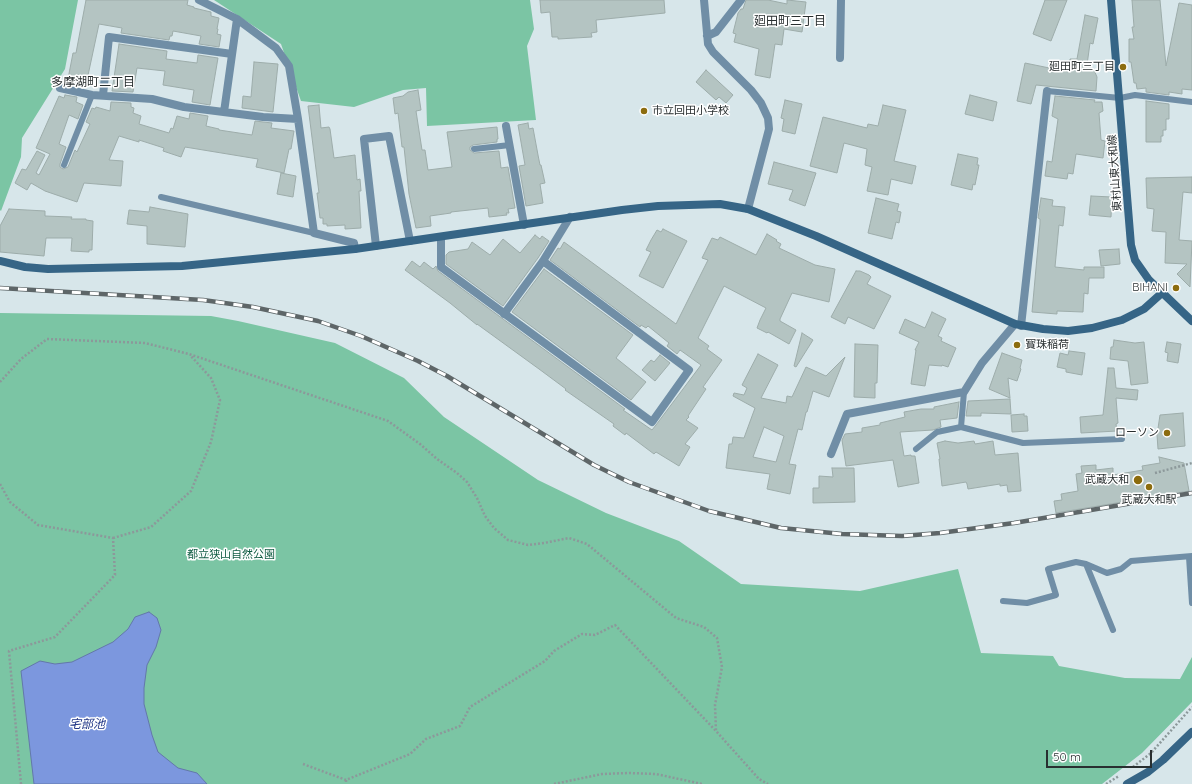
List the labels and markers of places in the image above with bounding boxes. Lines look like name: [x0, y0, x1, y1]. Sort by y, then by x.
place label: 廻田町三丁目: [1049, 60, 1115, 74]
marker: 廻田町三丁目: [1118, 62, 1128, 72]
place label: 市立回田小学校: [652, 104, 729, 118]
marker: 市立回田小学校: [639, 106, 649, 116]
place label: BIHANI: [1132, 281, 1168, 295]
marker: BIHANI: [1171, 283, 1181, 293]
place label: 寳珠稲荷: [1025, 338, 1069, 352]
marker: 寳珠稲荷: [1012, 340, 1022, 350]
place label: ローソン: [1115, 426, 1159, 440]
marker: ローソン: [1162, 428, 1172, 438]
place label: 武蔵大和: [1085, 473, 1129, 487]
marker: 武蔵大和: [1132, 474, 1144, 486]
marker: 武蔵大和駅: [1144, 482, 1154, 492]
place label: 武蔵大和駅: [1122, 493, 1176, 507]

